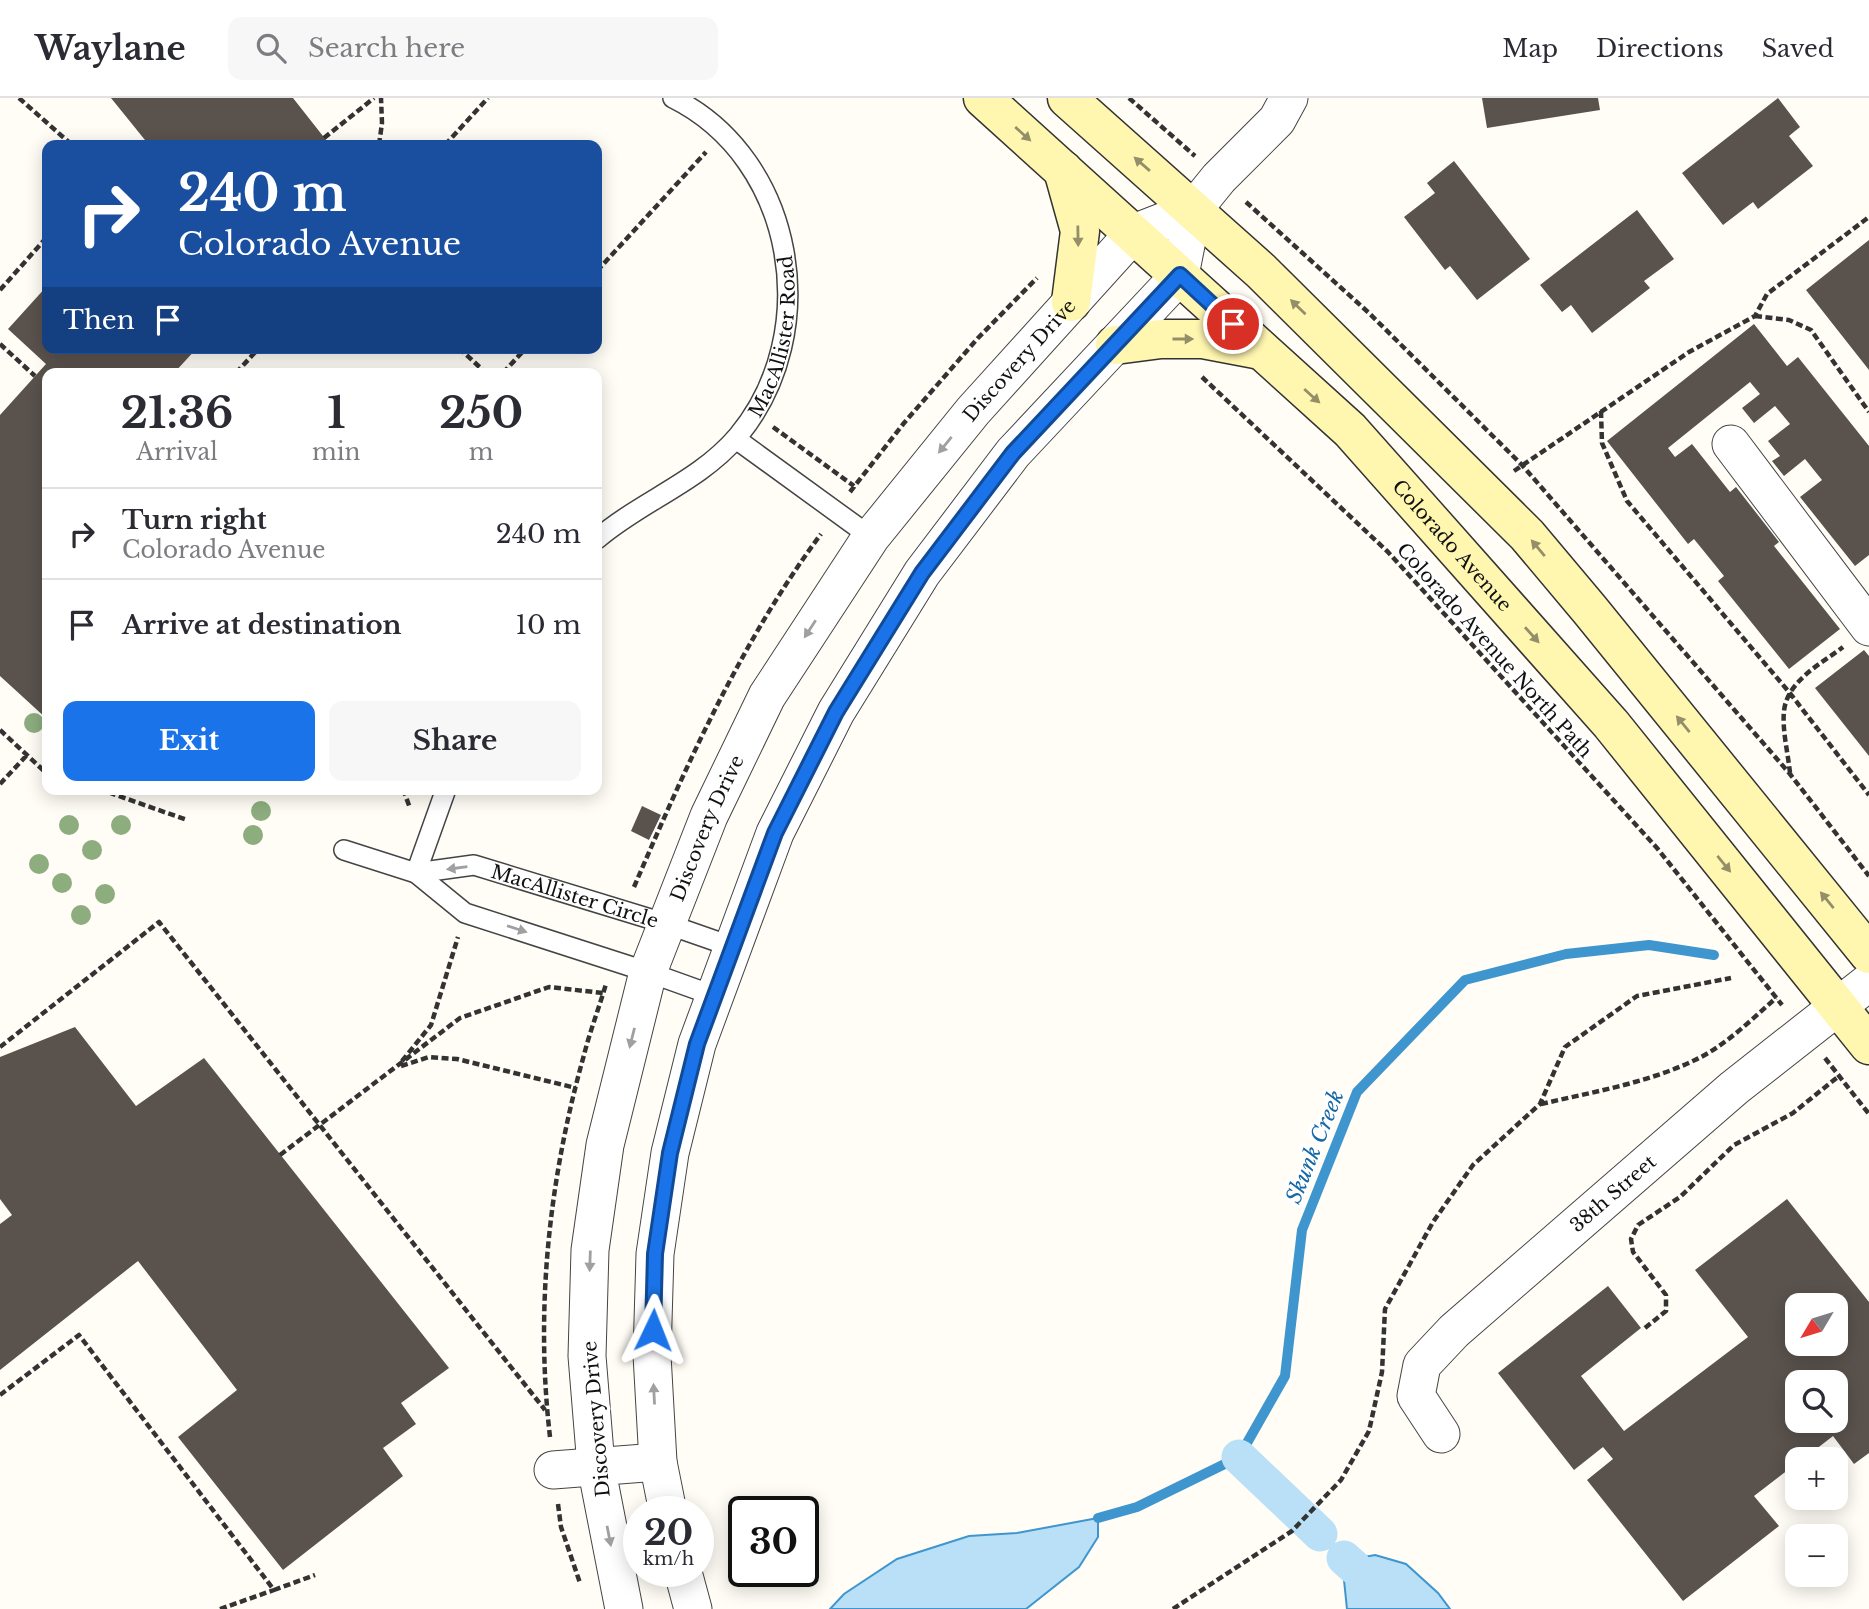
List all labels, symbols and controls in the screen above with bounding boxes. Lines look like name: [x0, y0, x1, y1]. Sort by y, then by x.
search box: [228, 17, 718, 80]
text: Waylane: [35, 28, 186, 69]
icon: search: [252, 29, 290, 67]
text: Search here: [308, 32, 465, 64]
text: Map: [1502, 34, 1558, 63]
text: Directions: [1596, 34, 1724, 63]
text: Saved: [1762, 34, 1834, 63]
one-way arrow: [1014, 126, 1032, 142]
one-way arrow: [1134, 157, 1151, 172]
text: 240 m: [178, 163, 347, 224]
icon: right: [63, 168, 154, 259]
text: Colorado Avenue: [178, 224, 461, 264]
one-way arrow: [1072, 225, 1084, 247]
street label: MacAllister Road: [744, 254, 800, 421]
pin: [1203, 294, 1263, 354]
street label: Discovery Drive: [958, 295, 1081, 426]
one-way arrow: [1290, 300, 1307, 316]
icon: arrive: [149, 301, 187, 339]
text: Then: [63, 304, 135, 336]
icon: arrive: [1214, 305, 1252, 343]
one-way arrow: [1172, 333, 1194, 345]
text: 21:36: [121, 387, 233, 439]
text: 1: [327, 387, 345, 439]
text: 250: [439, 387, 523, 439]
one-way arrow: [1303, 388, 1321, 404]
one-way arrow: [937, 436, 952, 454]
text: Arrival: [136, 438, 218, 466]
text: min: [312, 438, 360, 466]
text: m: [469, 438, 494, 466]
street label: Colorado Avenue: [1387, 475, 1516, 616]
text: Turn right: [122, 504, 267, 536]
icon: right: [63, 515, 101, 553]
text: 240 m: [496, 518, 581, 550]
text: Colorado Avenue: [122, 536, 326, 564]
street label: Colorado Avenue North Path: [1392, 538, 1597, 762]
one-way arrow: [1531, 540, 1546, 557]
icon: arrive: [63, 606, 101, 644]
text: Arrive at destination: [122, 609, 402, 641]
text: 10 m: [515, 609, 581, 641]
one-way arrow: [804, 619, 817, 639]
one-way arrow: [1524, 627, 1540, 644]
button: Exit: [63, 701, 315, 781]
button: Share: [329, 701, 581, 781]
one-way arrow: [1676, 715, 1691, 732]
street label: Discovery Drive: [666, 751, 749, 904]
one-way arrow: [1716, 855, 1731, 872]
street label: MacAllister Circle: [488, 860, 661, 933]
one-way arrow: [446, 862, 468, 873]
one-way arrow: [1820, 892, 1835, 909]
one-way arrow: [507, 925, 528, 935]
one-way arrow: [626, 1027, 637, 1049]
water label: Skunk Creek: [1281, 1087, 1349, 1207]
street label: 38th Street: [1565, 1150, 1661, 1237]
one-way arrow: [585, 1250, 596, 1272]
position arrow: [616, 1293, 690, 1367]
north arrow: [1785, 1293, 1848, 1356]
map controls: [1785, 1293, 1848, 1587]
street label: Discovery Drive: [578, 1340, 615, 1498]
button: search: [1785, 1370, 1848, 1433]
one-way arrow: [648, 1383, 659, 1405]
button: +: [1785, 1447, 1848, 1510]
speed limit sign: 30: [728, 1496, 819, 1587]
text: 20: [644, 1511, 693, 1554]
button: −: [1785, 1524, 1848, 1587]
one-way arrow: [604, 1525, 615, 1547]
text: km/h: [643, 1548, 694, 1570]

